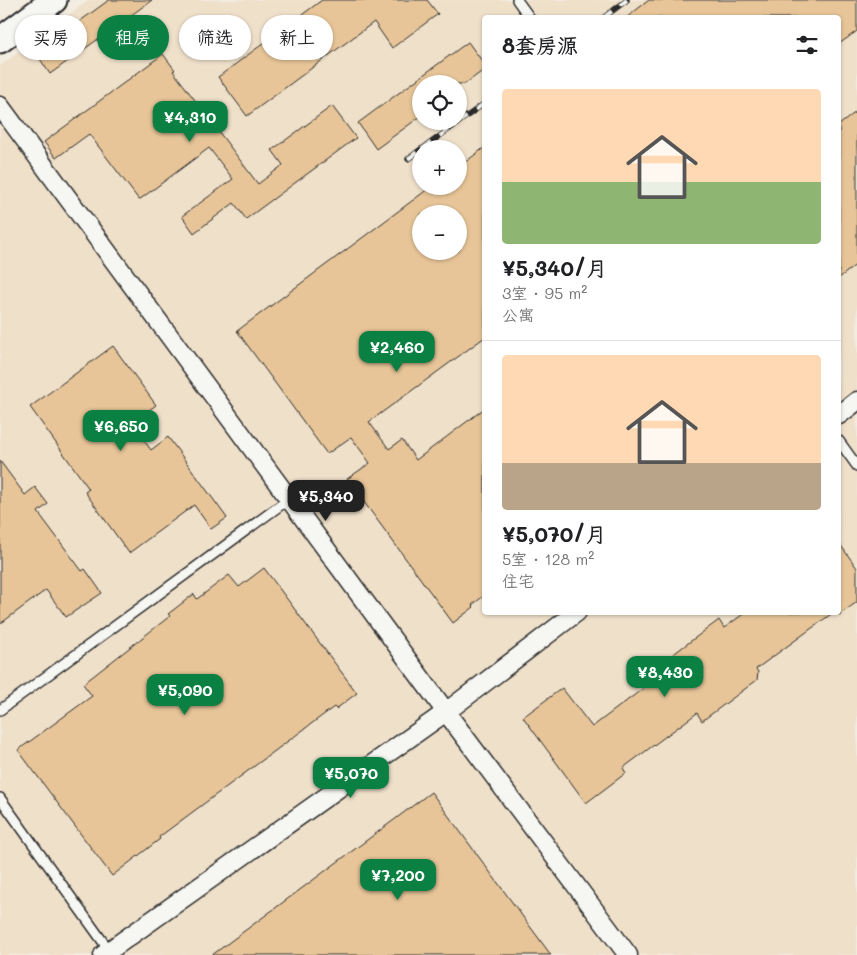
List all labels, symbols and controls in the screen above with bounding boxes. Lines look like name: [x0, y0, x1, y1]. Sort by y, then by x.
chip: 买房: [15, 15, 87, 60]
chip: 租房: [97, 15, 169, 60]
chip: 筛选: [179, 15, 251, 60]
chip: 新上: [261, 15, 333, 60]
text: 8套房源: [502, 31, 578, 58]
icon: filters: [793, 31, 821, 59]
map controls: [412, 75, 467, 260]
button: locate: [412, 75, 467, 130]
pin: ¥4,310: [149, 100, 231, 143]
text: ¥4,310: [164, 106, 216, 127]
icon: home: [617, 122, 707, 212]
button: +: [412, 140, 467, 195]
button: −: [412, 205, 467, 260]
text: ¥5,340/月: [502, 254, 607, 281]
text: 3室 · 95 m²: [502, 282, 587, 303]
text: 公寓: [502, 304, 534, 325]
pin: ¥2,460: [356, 330, 438, 373]
text: ¥2,460: [370, 336, 424, 357]
icon: home: [617, 387, 707, 477]
pin: ¥6,650: [80, 410, 162, 452]
text: ¥6,650: [94, 415, 148, 436]
pin: ¥5,340: [285, 480, 367, 522]
text: ¥5,340: [299, 485, 353, 506]
text: ¥5,070/月: [502, 520, 606, 547]
text: 5室 · 128 m²: [502, 548, 594, 569]
text: 住宅: [502, 570, 534, 591]
pin: ¥8,430: [624, 656, 706, 698]
text: ¥8,430: [637, 661, 693, 682]
pin: ¥5,090: [144, 674, 226, 716]
text: ¥5,090: [158, 679, 212, 700]
pin: ¥5,070: [310, 756, 392, 799]
text: ¥5,070: [324, 762, 378, 783]
pin: ¥7,200: [357, 858, 439, 901]
text: ¥7,200: [371, 864, 425, 885]

